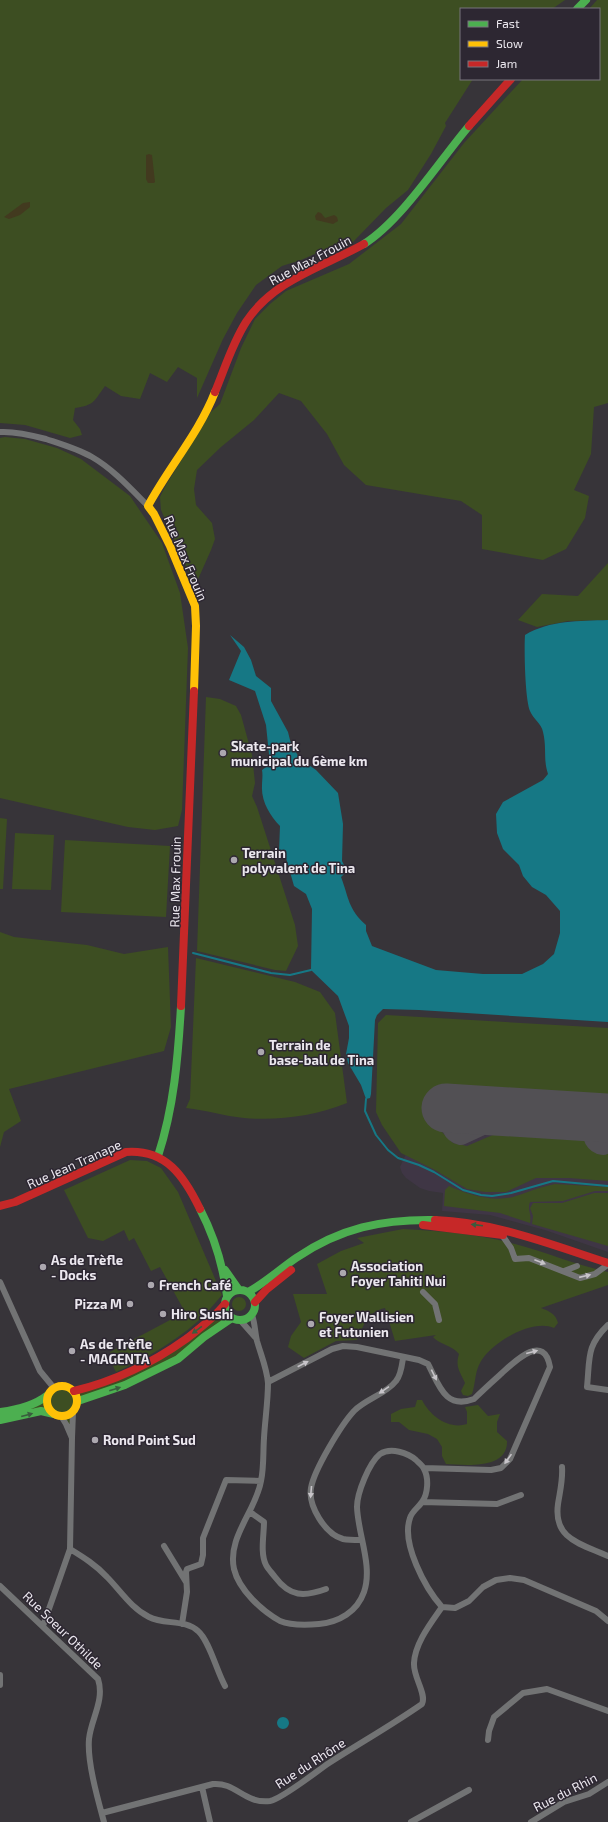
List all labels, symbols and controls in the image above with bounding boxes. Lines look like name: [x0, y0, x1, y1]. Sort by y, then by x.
legend: [460, 8, 600, 80]
text: Fast: [496, 16, 520, 30]
text: Slow: [496, 36, 523, 50]
text: Jam: [496, 56, 517, 70]
street label: Rue Max Frouin: [266, 232, 354, 288]
street label: Rue Max Frouin: [161, 513, 211, 603]
place label: Skate-park municipal du 6ème km: [231, 738, 367, 769]
marker: Skate-park municipal du 6ème km: [218, 748, 228, 758]
street label: Rue Max Frouin: [166, 836, 184, 928]
place label: Terrain polyvalent de Tina: [242, 845, 355, 876]
marker: Terrain polyvalent de Tina: [229, 855, 239, 865]
place label: Terrain de base-ball de Tina: [269, 1037, 374, 1068]
marker: Terrain de base-ball de Tina: [256, 1047, 266, 1057]
street label: Rue Jean Tranape: [24, 1136, 124, 1192]
one-way arrow: [471, 1221, 483, 1228]
place label: As de Trèfle - Docks: [51, 1252, 123, 1283]
place label: Association Foyer Tahiti Nui: [351, 1258, 446, 1289]
one-way arrow: [534, 1260, 546, 1266]
marker: As de Trèfle - Docks: [38, 1262, 48, 1272]
marker: Association Foyer Tahiti Nui: [338, 1268, 348, 1278]
one-way arrow: [579, 1273, 591, 1279]
place label: French Café: [159, 1277, 231, 1293]
marker: French Café: [146, 1280, 156, 1290]
place label: Pizza M: [75, 1296, 122, 1312]
marker: Pizza M: [125, 1299, 135, 1309]
place label: Hiro Sushi: [171, 1306, 233, 1322]
marker: Hiro Sushi: [158, 1309, 168, 1319]
place label: Foyer Wallisien et Futunien: [319, 1309, 414, 1340]
marker: Foyer Wallisien et Futunien: [306, 1319, 316, 1329]
one-way arrow: [191, 1326, 202, 1335]
place label: As de Trèfle - MAGENTA: [80, 1336, 152, 1367]
marker: As de Trèfle - MAGENTA: [67, 1346, 77, 1356]
one-way arrow: [525, 1349, 538, 1355]
one-way arrow: [297, 1361, 308, 1367]
one-way arrow: [431, 1369, 437, 1381]
one-way arrow: [109, 1385, 121, 1391]
one-way arrow: [379, 1386, 390, 1394]
one-way arrow: [21, 1412, 33, 1418]
place label: Rond Point Sud: [103, 1432, 196, 1448]
marker: Rond Point Sud: [90, 1435, 100, 1445]
one-way arrow: [504, 1453, 512, 1464]
one-way arrow: [308, 1486, 315, 1498]
street label: Rue Soeur Othilde: [20, 1588, 106, 1672]
street label: Rue du Rhône: [272, 1734, 348, 1792]
street label: Rue du Rhin: [530, 1769, 600, 1815]

